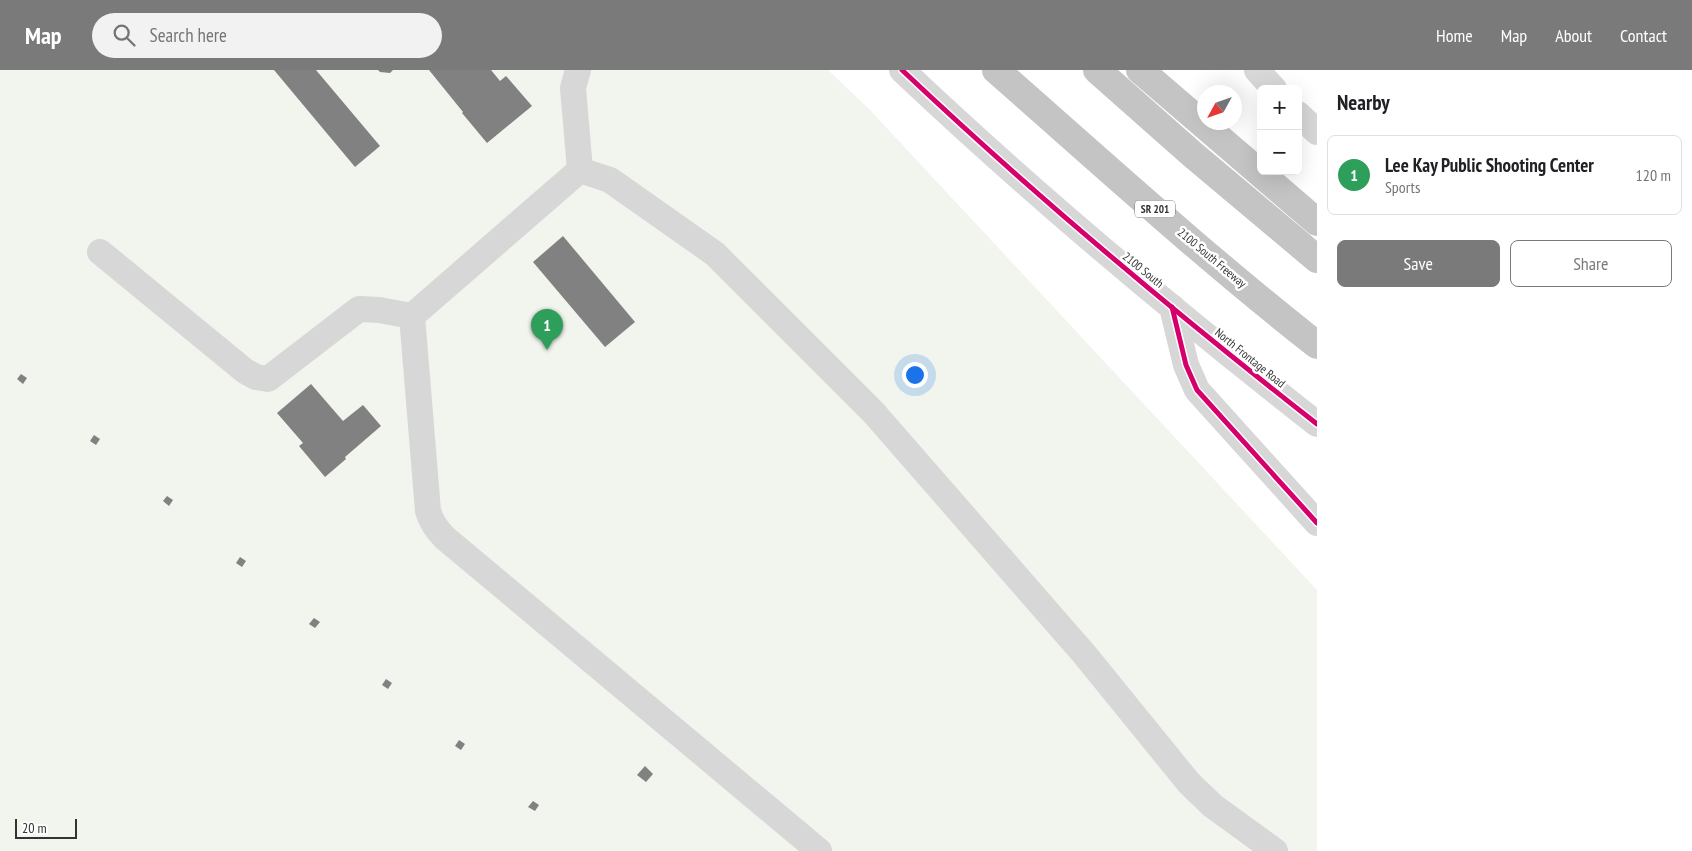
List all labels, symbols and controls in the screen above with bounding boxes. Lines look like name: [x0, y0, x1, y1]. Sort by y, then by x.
search box: [92, 13, 442, 58]
text: Map: [25, 20, 62, 51]
icon: search: [110, 21, 138, 49]
text: Search here: [150, 23, 227, 47]
text: Home: [1436, 24, 1473, 47]
text: Map: [1501, 24, 1527, 47]
text: About: [1555, 24, 1592, 47]
text: Contact: [1620, 24, 1667, 47]
north arrow: [1197, 85, 1242, 130]
map controls: [1257, 85, 1302, 175]
button: +: [1257, 85, 1302, 130]
text: Nearby: [1337, 89, 1390, 116]
button: −: [1257, 130, 1302, 175]
text: Lee Kay Public Shooting Center: [1385, 153, 1594, 177]
text: 1: [1350, 165, 1358, 185]
text: 120 m: [1636, 165, 1671, 185]
text: Sports: [1385, 177, 1420, 197]
road number: SR 201: [1135, 200, 1175, 218]
street label: 2100 South Freeway: [1175, 225, 1250, 291]
button: Save: [1337, 240, 1500, 287]
button: Share: [1510, 240, 1672, 287]
street label: 2100 South: [1120, 249, 1167, 291]
pin: 1: [531, 309, 563, 350]
street label: North Frontage Road: [1212, 325, 1289, 391]
your location: [902, 362, 928, 388]
scale bar: [15, 816, 78, 839]
text: 20 m: [22, 819, 47, 837]

